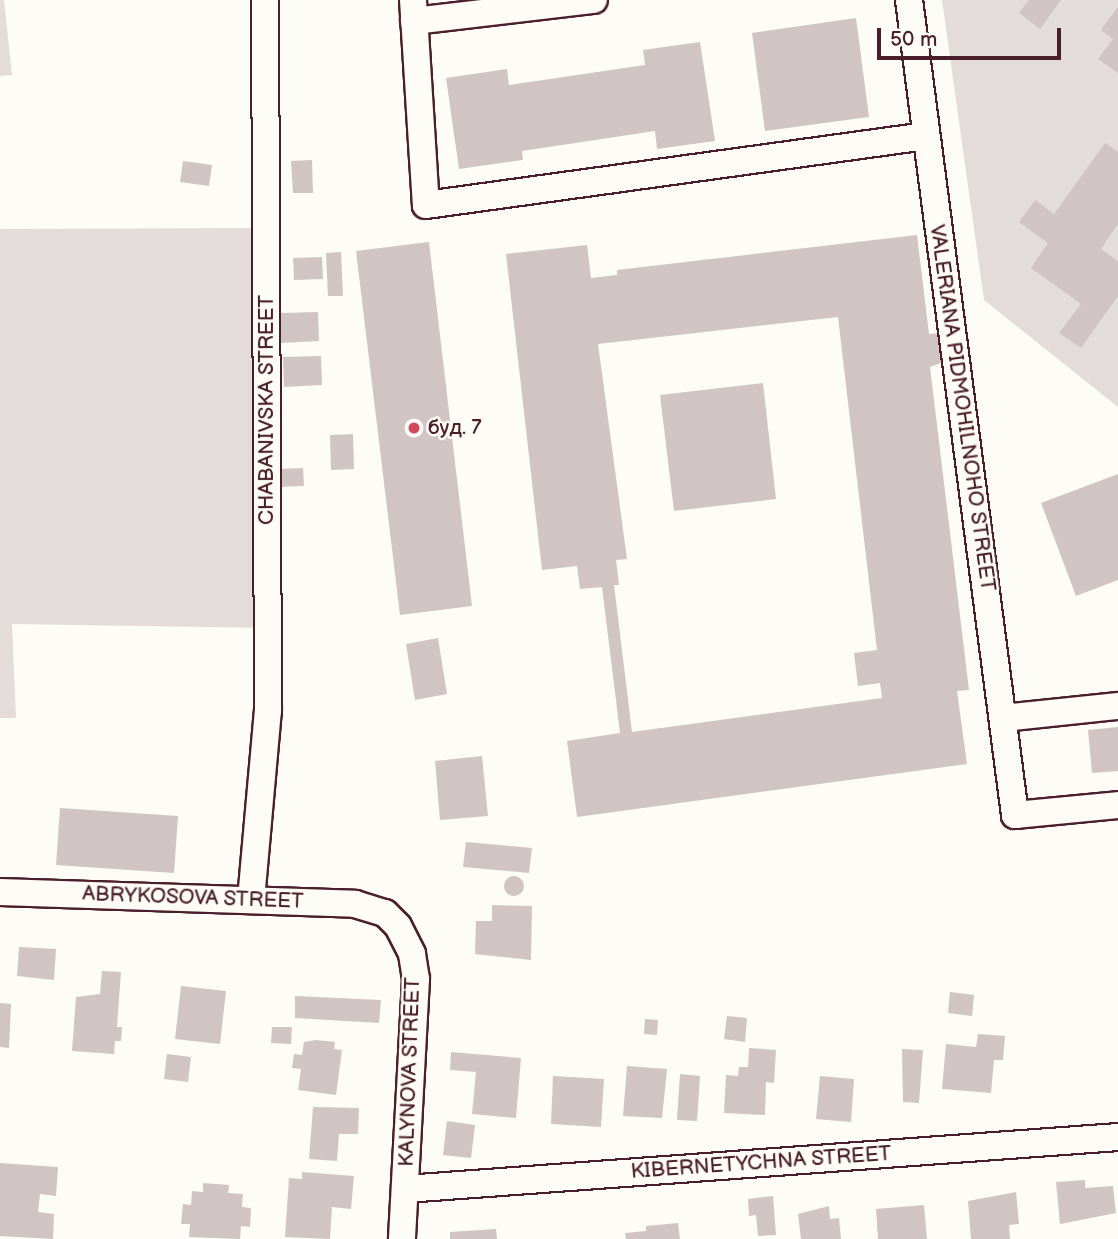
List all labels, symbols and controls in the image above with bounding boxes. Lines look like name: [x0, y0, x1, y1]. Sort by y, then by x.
scale bar: [880, 14, 1064, 58]
text: 50 m: [890, 27, 937, 52]
street label: VALERIANA PIDMOHILNOHO STREET: [924, 223, 1000, 593]
street label: CHABANIVSKA STREET: [254, 295, 280, 525]
place label: буд. 7: [428, 415, 482, 441]
marker: буд. 7: [406, 420, 422, 436]
street label: ABRYKOSOVA STREET: [82, 882, 304, 914]
street label: KALYNOVA STREET: [394, 977, 426, 1167]
street label: KIBERNETYCHNA STREET: [630, 1141, 892, 1185]

